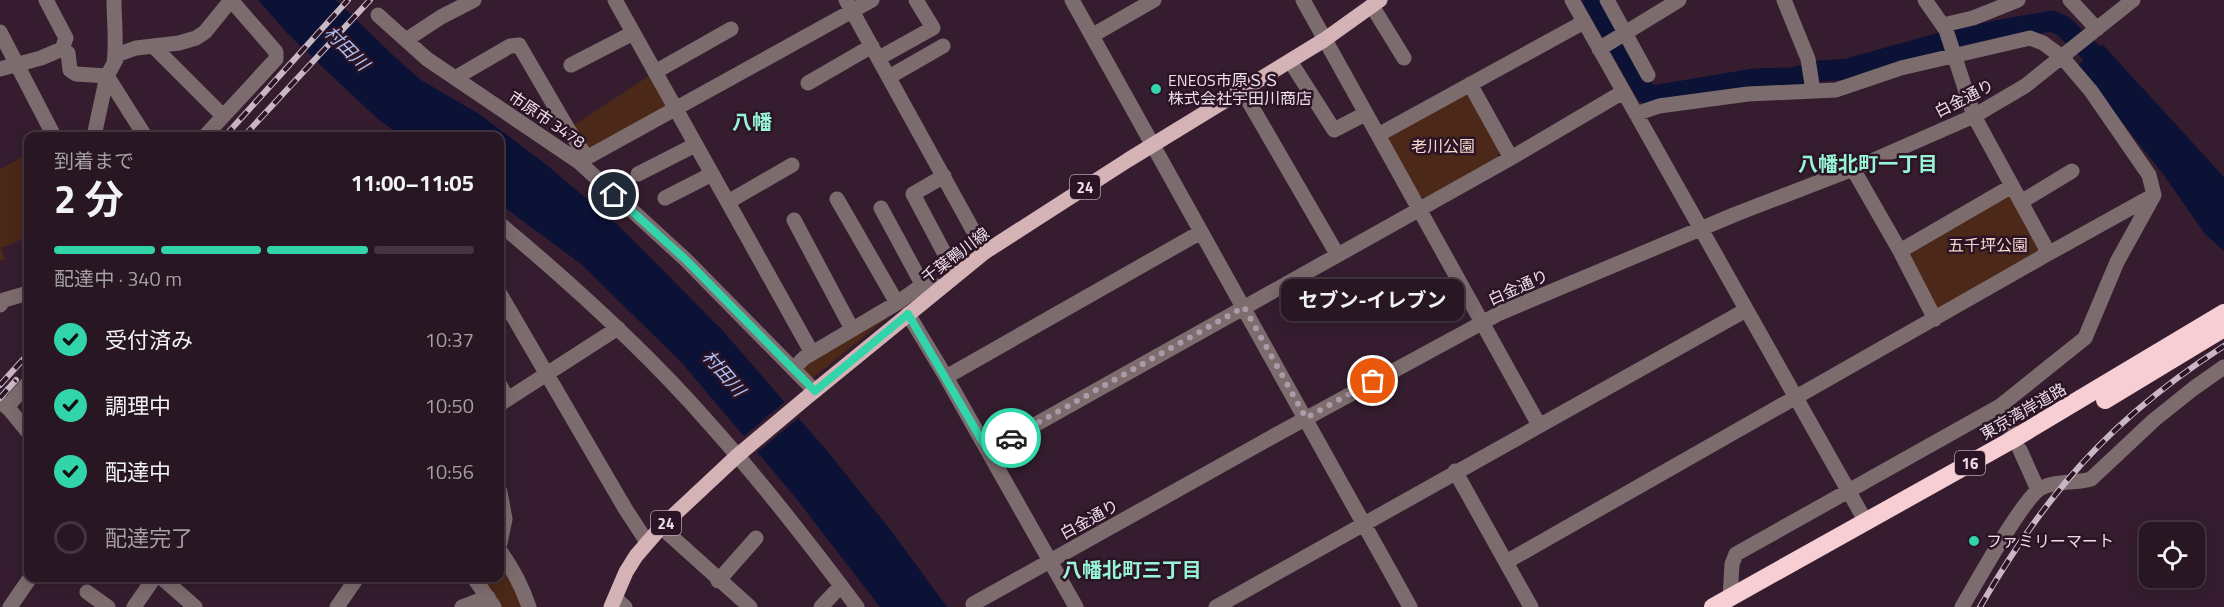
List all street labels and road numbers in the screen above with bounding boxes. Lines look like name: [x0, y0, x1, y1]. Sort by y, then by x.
street label: 白金通り: [1930, 73, 1998, 123]
street label: 市原市 3478: [504, 85, 590, 153]
road number: 24: [1070, 175, 1100, 199]
street label: 千葉鴨川線: [916, 221, 994, 289]
street label: 白金通り: [1484, 263, 1552, 311]
street label: 東京湾岸道路: [1975, 377, 2071, 445]
road number: 16: [1955, 451, 1985, 475]
street label: 白金通り: [1055, 493, 1123, 545]
road number: 24: [651, 511, 681, 535]

